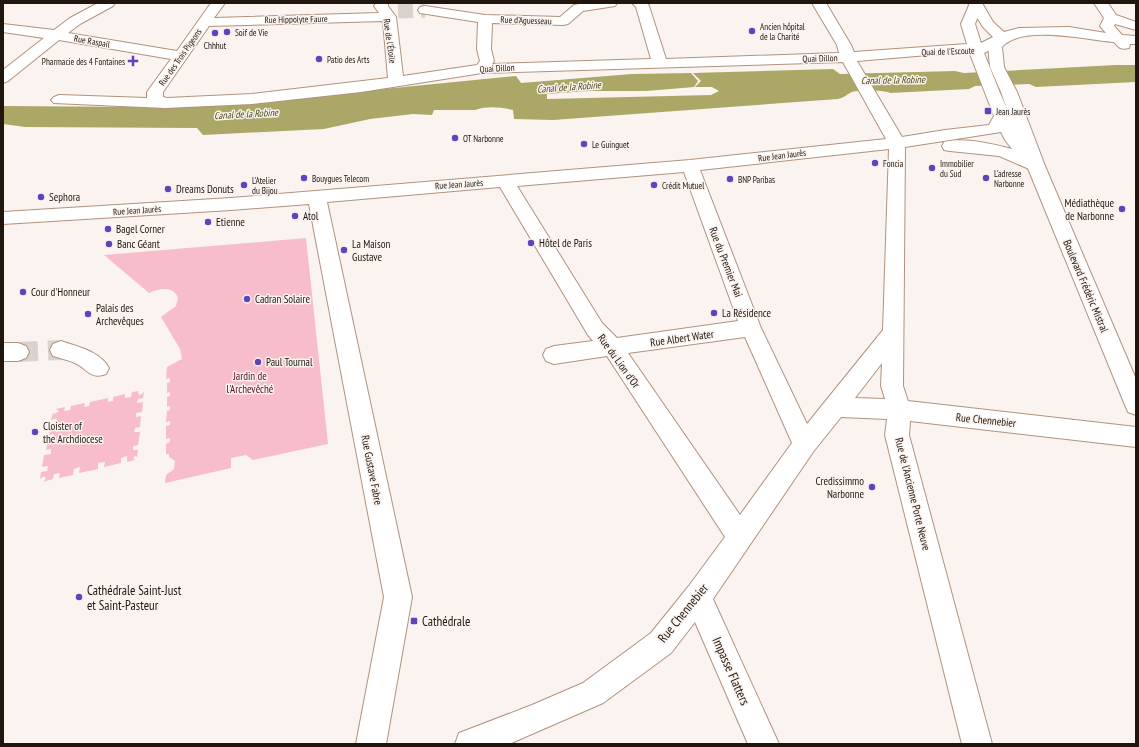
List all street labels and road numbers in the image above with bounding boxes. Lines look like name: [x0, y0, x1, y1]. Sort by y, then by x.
street label: Rue Hippolyte Faure: [264, 13, 328, 25]
street label: Rue d'Aguesseau: [500, 14, 552, 26]
street label: Rue de l'Étoile: [381, 18, 399, 64]
street label: Rue des Trois Pigeons: [156, 26, 204, 88]
street label: Rue Raspail: [73, 32, 112, 50]
street label: Quai de l'Escoute: [921, 45, 975, 57]
street label: Quai Dillon: [802, 52, 838, 64]
street label: Quai Dillon: [479, 62, 515, 74]
street label: Rue Jean Jaurès: [757, 147, 807, 163]
street label: Rue Jean Jaurès: [435, 177, 483, 191]
street label: Rue Jean Jaurès: [113, 203, 161, 217]
street label: Rue du Premier Mai: [706, 225, 746, 299]
street label: Boulevard Frédéric Mistral: [1060, 238, 1112, 335]
street label: Rue Albert Water: [649, 327, 715, 349]
street label: Rue du Lion d'Or: [595, 331, 643, 391]
street label: Rue Chennebier: [955, 410, 1017, 430]
street label: Rue Gustave Fabre: [358, 434, 386, 506]
street label: Rue de l'Ancienne Porte Neuve: [892, 436, 934, 552]
street label: Rue Chennebier: [654, 580, 712, 646]
street label: Impasse Flatters: [708, 634, 754, 708]

